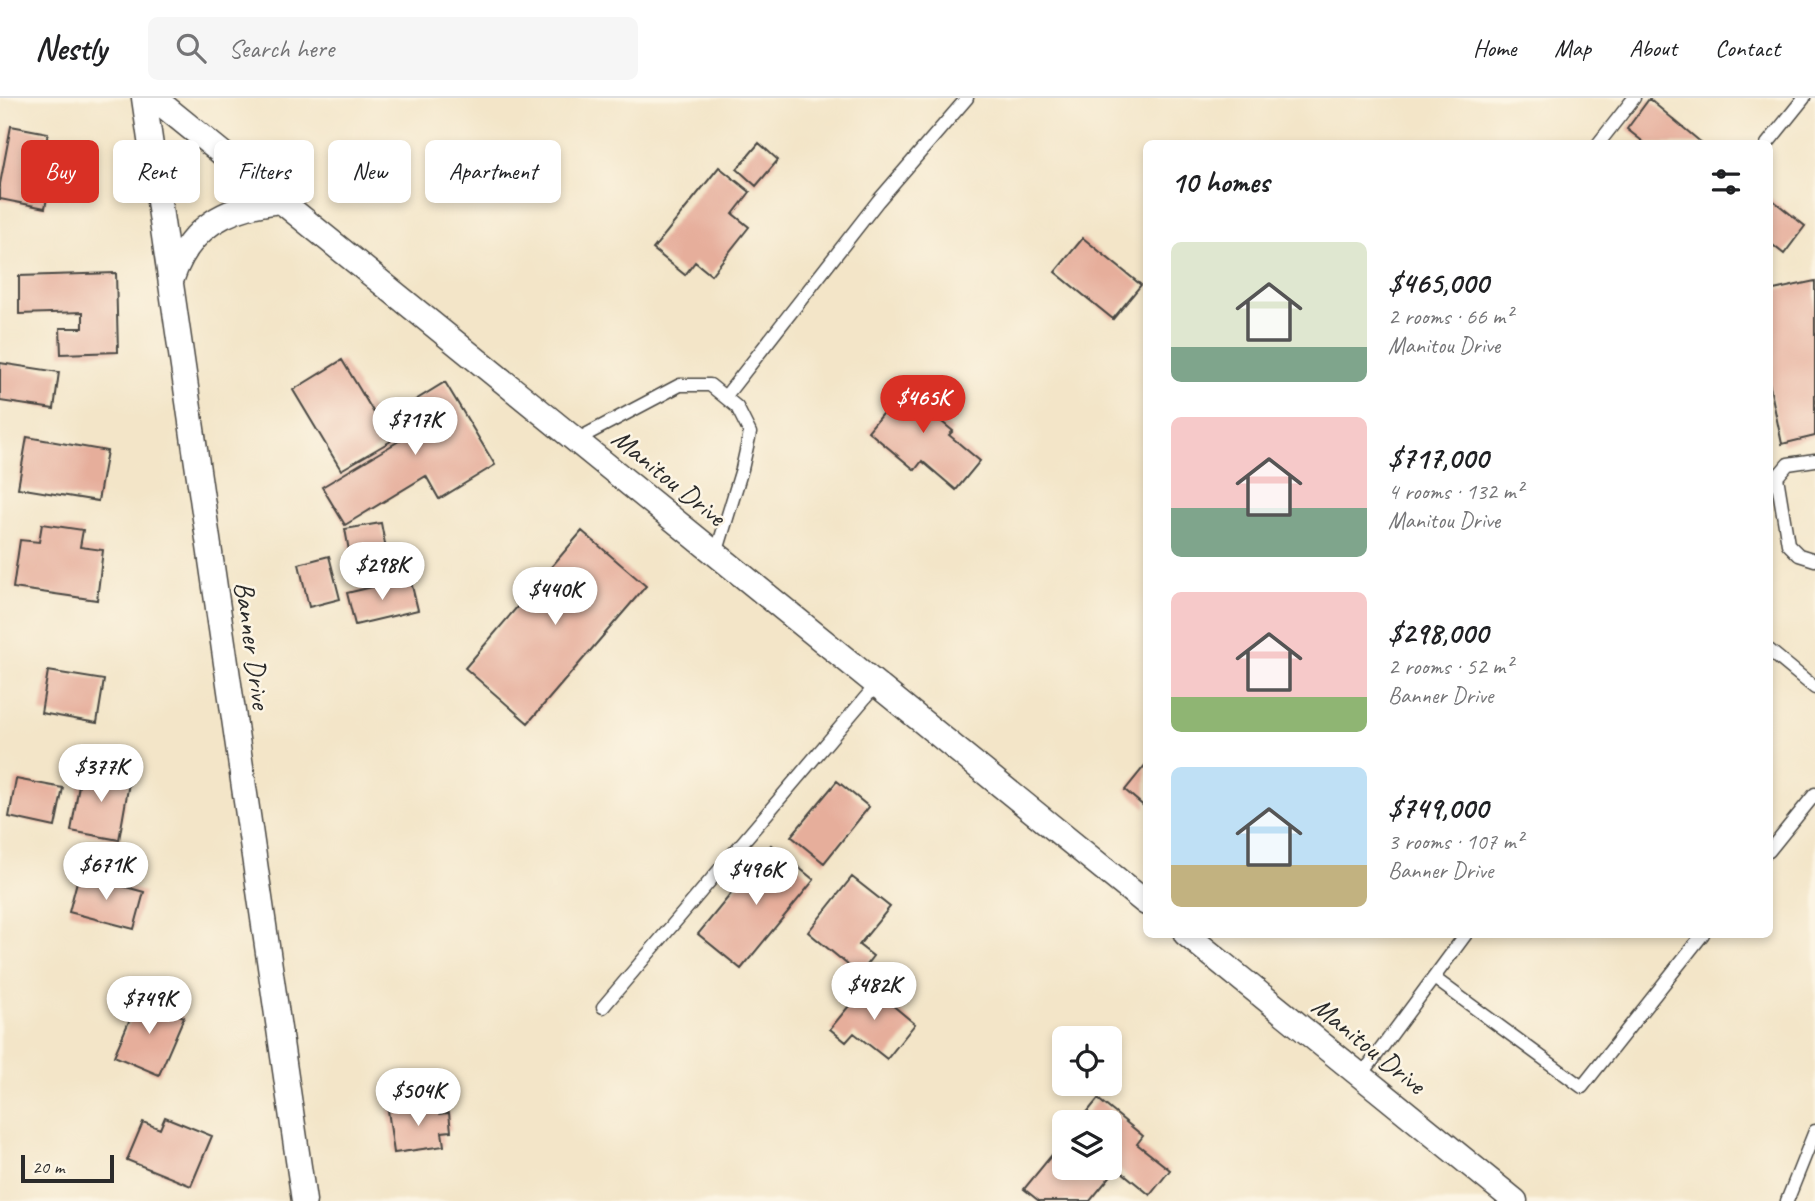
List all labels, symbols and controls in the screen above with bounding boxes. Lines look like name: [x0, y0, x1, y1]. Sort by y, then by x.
search box: [148, 17, 638, 80]
text: Nestly: [35, 27, 106, 69]
icon: search: [172, 29, 210, 67]
text: Search here: [228, 32, 334, 65]
text: Home: [1473, 33, 1516, 63]
text: Map: [1554, 33, 1591, 63]
text: About: [1629, 33, 1677, 63]
text: Contact: [1715, 33, 1780, 63]
chip: Buy: [21, 140, 99, 203]
chip: Rent: [113, 140, 200, 203]
chip: Filters: [214, 140, 314, 203]
chip: New: [328, 140, 411, 203]
chip: Apartment: [425, 140, 561, 203]
text: 10 homes: [1171, 163, 1269, 201]
icon: filters: [1707, 163, 1745, 201]
text: $465,000: [1388, 264, 1489, 302]
icon: home: [1227, 270, 1311, 354]
text: 2 rooms · 66 m²: [1388, 302, 1512, 331]
text: Manitou Drive: [1388, 331, 1500, 360]
pin: $465K: [874, 376, 972, 435]
text: $465K: [896, 383, 950, 412]
pin: $717K: [366, 398, 464, 457]
text: $717K: [389, 405, 441, 434]
street label: Manitou Drive: [605, 420, 734, 535]
text: $717,000: [1388, 439, 1488, 477]
icon: home: [1227, 445, 1311, 529]
text: 4 rooms · 132 m²: [1388, 477, 1523, 506]
text: Manitou Drive: [1388, 506, 1500, 535]
pin: $298K: [333, 542, 431, 602]
text: $298K: [356, 550, 408, 579]
pin: $440K: [506, 568, 604, 627]
text: $440K: [528, 575, 582, 604]
street label: Banner Drive: [227, 579, 280, 713]
text: $298,000: [1388, 614, 1488, 652]
icon: home: [1227, 620, 1311, 704]
text: 2 rooms · 52 m²: [1388, 652, 1512, 681]
text: Banner Drive: [1388, 681, 1493, 710]
pin: $377K: [52, 744, 150, 804]
text: $377K: [75, 752, 127, 781]
text: $749,000: [1388, 789, 1488, 827]
icon: home: [1227, 795, 1311, 879]
text: 3 rooms · 107 m²: [1388, 827, 1523, 856]
pin: $671K: [57, 842, 155, 902]
pin: $496K: [707, 848, 805, 907]
text: $671K: [79, 850, 133, 879]
text: $496K: [729, 855, 783, 884]
text: Banner Drive: [1388, 856, 1493, 885]
pin: $482K: [825, 962, 923, 1022]
text: $482K: [847, 970, 901, 999]
pin: $749K: [100, 976, 198, 1036]
text: $749K: [123, 984, 175, 1013]
street label: Manitou Drive: [1305, 988, 1434, 1103]
map controls: [1052, 1026, 1122, 1180]
button: locate: [1052, 1026, 1122, 1096]
pin: $504K: [369, 1068, 467, 1128]
text: $504K: [392, 1076, 444, 1105]
button: layers: [1052, 1110, 1122, 1180]
scale bar: [21, 1152, 114, 1184]
text: 20 m: [32, 1155, 64, 1179]

